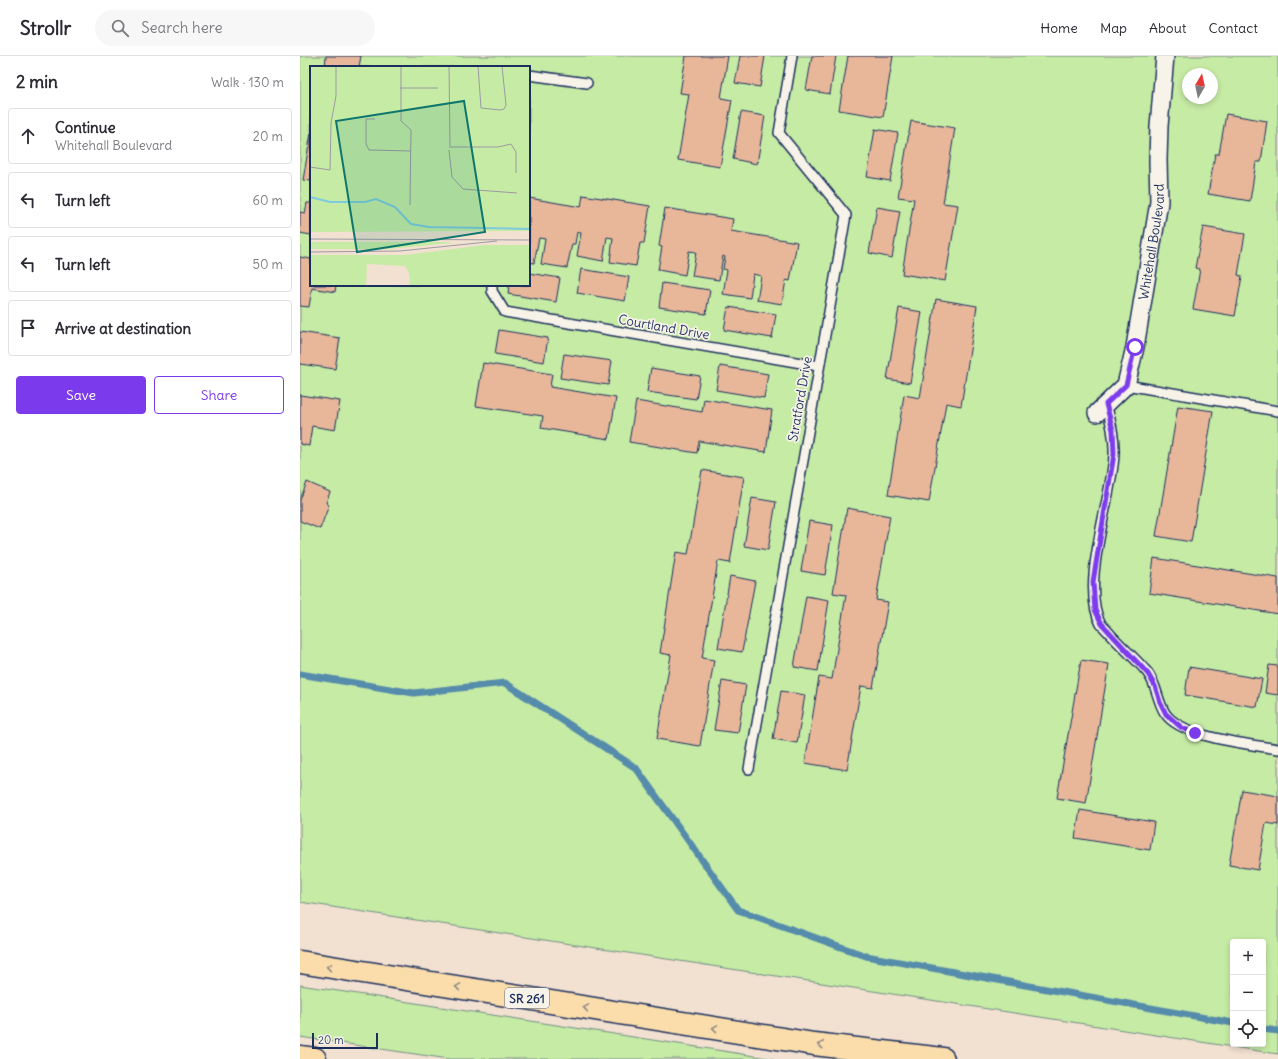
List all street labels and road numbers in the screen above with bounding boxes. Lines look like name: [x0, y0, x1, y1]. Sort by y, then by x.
street label: Whitehall Boulevard: [1134, 183, 1168, 301]
street label: Courtland Drive: [617, 311, 711, 343]
street label: Stratford Drive: [784, 355, 816, 443]
road number: SR 261: [505, 988, 549, 1008]

